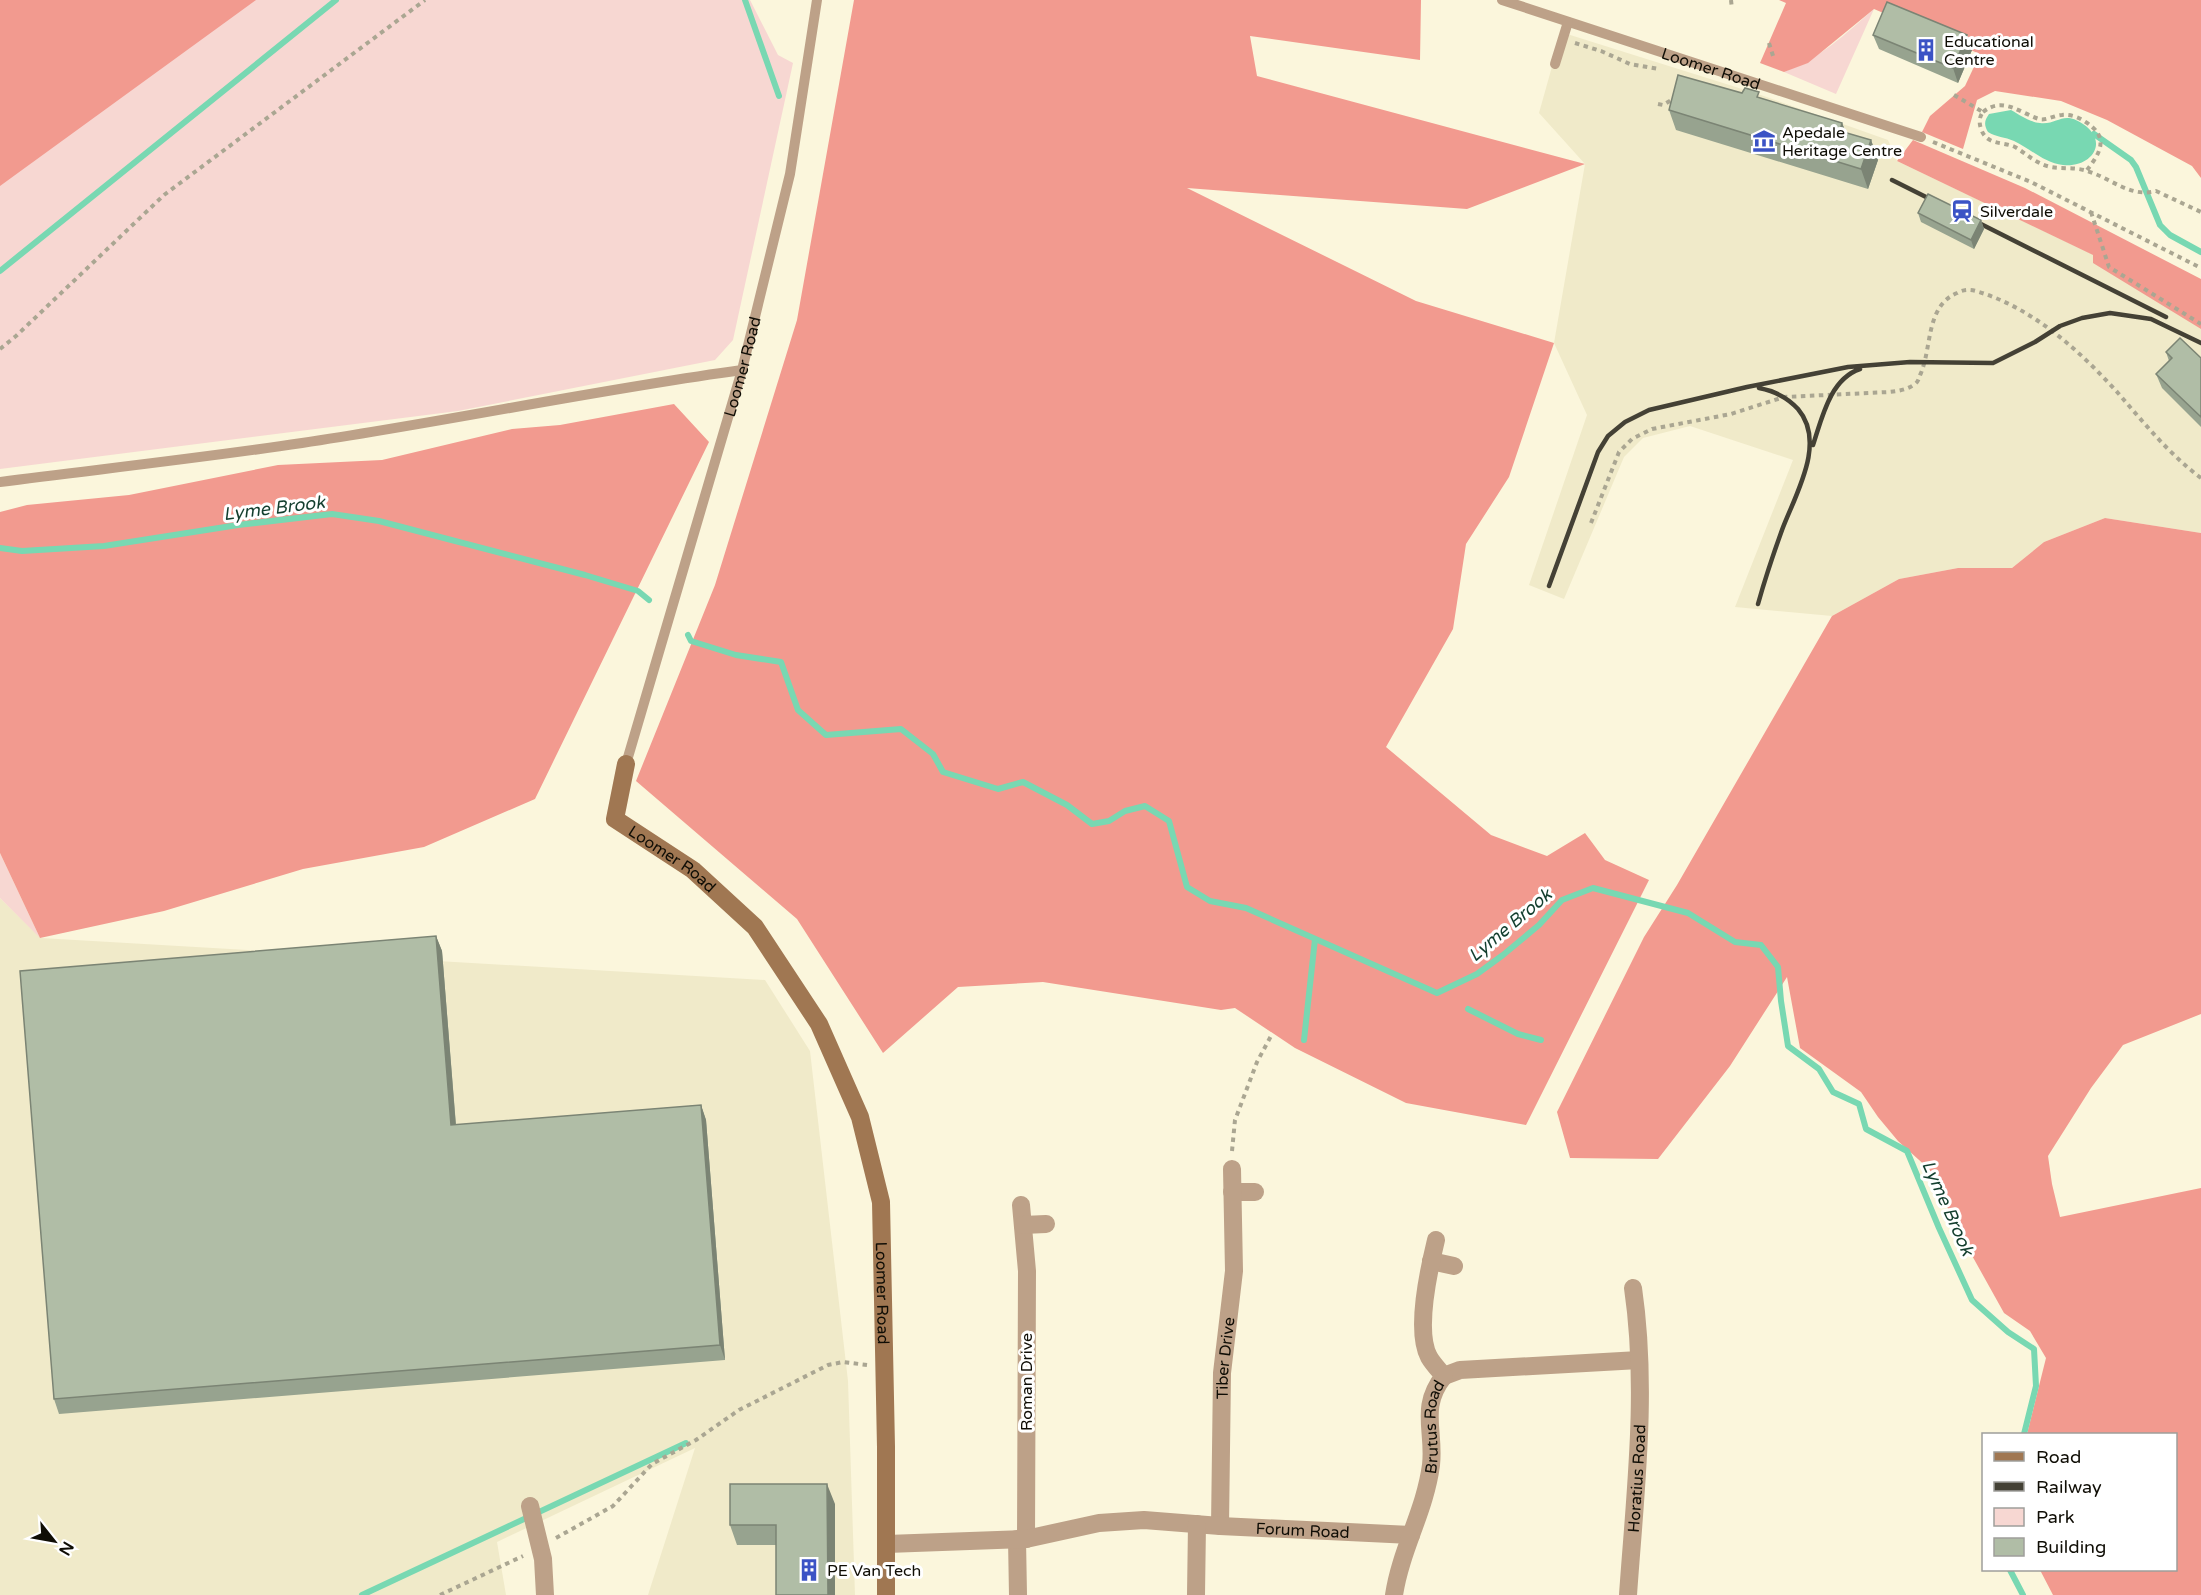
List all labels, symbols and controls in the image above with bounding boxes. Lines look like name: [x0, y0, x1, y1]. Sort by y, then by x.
place label: Educational Centre: [1944, 32, 2034, 70]
building icon: Educational Centre: [1913, 37, 1939, 63]
street label: Loomer Road: [1659, 44, 1763, 95]
place label: Apedale Heritage Centre: [1782, 123, 1902, 161]
museum icon: Apedale Heritage Centre: [1751, 128, 1777, 154]
station icon: Silverdale: [1949, 198, 1975, 224]
place label: Silverdale: [1980, 202, 2053, 222]
street label: Loomer Road: [720, 315, 766, 419]
water label: Lyme Brook: [222, 491, 327, 525]
street label: Loomer Road: [624, 822, 720, 897]
water label: Lyme Brook: [1464, 883, 1557, 966]
water label: Lyme Brook: [1917, 1157, 1979, 1260]
street label: Loomer Road: [871, 1241, 893, 1345]
street label: Tiber Drive: [1213, 1316, 1239, 1399]
street label: Roman Drive: [1017, 1333, 1037, 1431]
street label: Brutus Road: [1420, 1377, 1449, 1475]
street label: Horatius Road: [1624, 1424, 1650, 1533]
legend: [1982, 1433, 2177, 1571]
text: Road: [2036, 1446, 2081, 1468]
text: Railway: [2036, 1476, 2102, 1498]
text: Park: [2036, 1506, 2075, 1528]
north arrow: [24, 1511, 84, 1571]
street label: Forum Road: [1255, 1519, 1350, 1543]
text: Building: [2036, 1536, 2106, 1558]
text: N: [54, 1538, 78, 1559]
building icon: PE Van Tech: [796, 1557, 822, 1583]
place label: PE Van Tech: [827, 1561, 921, 1581]

